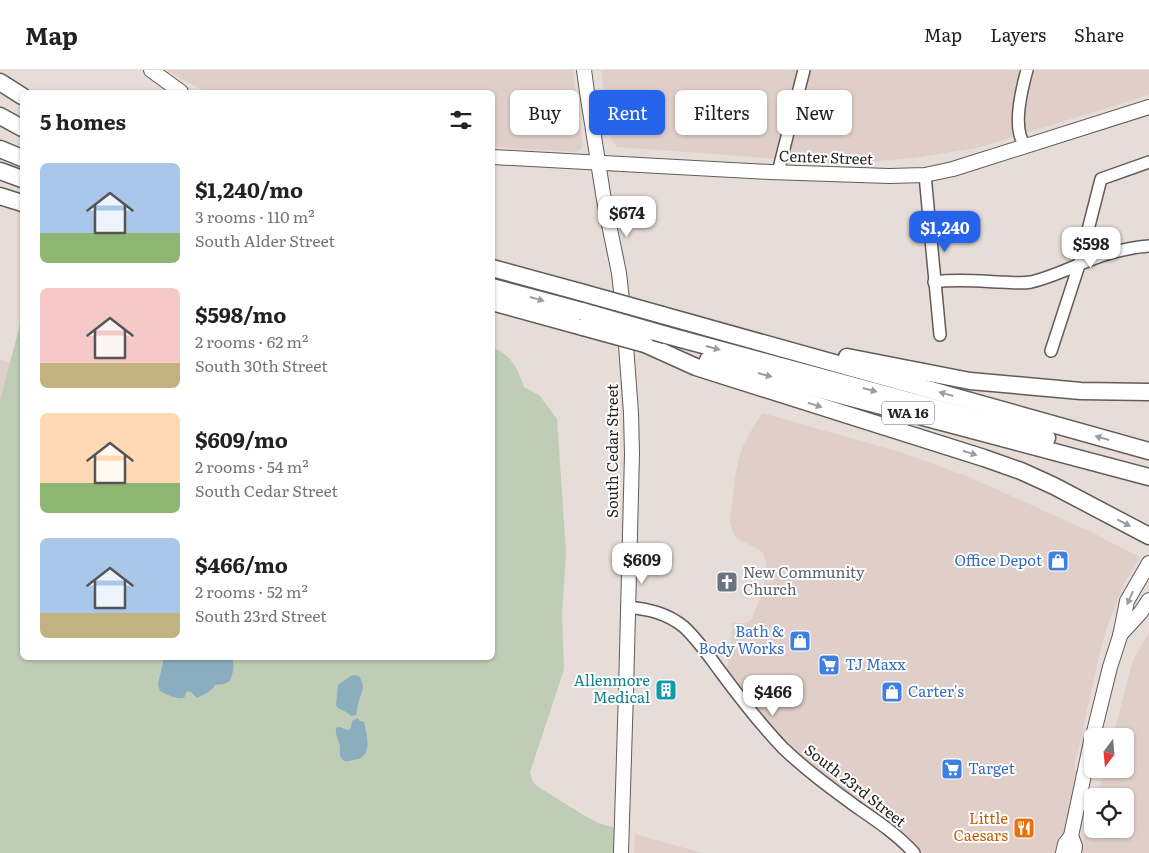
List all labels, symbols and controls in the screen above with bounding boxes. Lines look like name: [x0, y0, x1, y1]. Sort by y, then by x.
text: Map: [25, 17, 78, 52]
text: Map: [924, 21, 962, 48]
text: Layers: [990, 21, 1046, 48]
text: Share: [1074, 21, 1124, 48]
chip: Buy: [510, 90, 579, 135]
chip: Rent: [589, 90, 665, 135]
chip: Filters: [675, 90, 767, 135]
chip: New: [777, 90, 852, 135]
text: 5 homes: [40, 105, 126, 136]
icon: filters: [447, 106, 475, 134]
street label: Center Street: [779, 143, 874, 170]
text: $1,240/mo: [195, 173, 303, 204]
icon: home: [80, 183, 140, 243]
pin: $674: [597, 196, 657, 238]
text: $674: [609, 200, 645, 224]
text: 3 rooms · 110 m²: [195, 204, 315, 228]
pin: $1,240: [904, 210, 986, 253]
text: $1,240: [920, 215, 970, 239]
pin: $598: [1061, 226, 1121, 269]
text: South Alder Street: [195, 228, 335, 252]
text: $598: [1073, 231, 1109, 255]
one-way arrow: [529, 295, 545, 303]
text: $598/mo: [195, 298, 286, 329]
icon: home: [80, 308, 140, 368]
text: 2 rooms · 62 m²: [195, 329, 308, 353]
one-way arrow: [705, 344, 720, 352]
text: South 30th Street: [195, 353, 328, 377]
one-way arrow: [758, 372, 773, 380]
street label: South Cedar Street: [600, 384, 623, 518]
one-way arrow: [862, 386, 877, 394]
one-way arrow: [938, 390, 953, 398]
one-way arrow: [808, 401, 823, 409]
road number: WA 16: [882, 402, 934, 424]
text: $609/mo: [195, 423, 288, 454]
icon: home: [80, 433, 140, 493]
one-way arrow: [1094, 434, 1109, 442]
one-way arrow: [963, 450, 978, 458]
text: 2 rooms · 54 m²: [195, 454, 309, 478]
text: South Cedar Street: [195, 478, 338, 502]
one-way arrow: [1117, 519, 1131, 527]
pin: $609: [612, 542, 672, 585]
text: $609: [623, 547, 661, 571]
text: $466/mo: [195, 548, 288, 579]
place label: Office Depot: [954, 548, 1042, 571]
shop icon: Office Depot: [1046, 549, 1070, 573]
icon: home: [80, 558, 140, 618]
place label: New Community Church: [743, 560, 865, 600]
church icon: New Community Church: [715, 570, 739, 594]
text: 2 rooms · 52 m²: [195, 579, 308, 603]
one-way arrow: [1125, 591, 1133, 605]
text: South 23rd Street: [195, 603, 327, 627]
place label: Bath & Body Works: [699, 619, 784, 659]
shop icon: Bath & Body Works: [788, 629, 812, 653]
place label: TJ Maxx: [845, 652, 906, 675]
supermarket icon: TJ Maxx: [817, 653, 841, 677]
place label: Allenmore Medical: [574, 668, 650, 708]
pin: $466: [743, 674, 803, 717]
building icon: Allenmore Medical: [654, 678, 678, 702]
text: $466: [754, 679, 792, 703]
place label: Carter's: [908, 679, 964, 702]
shop icon: Carter's: [880, 680, 904, 704]
north arrow: [1084, 728, 1134, 778]
map controls: [1084, 728, 1134, 838]
street label: South 23rd Street: [800, 738, 912, 832]
place label: Target: [968, 756, 1015, 779]
supermarket icon: Target: [940, 757, 964, 781]
button: locate: [1084, 788, 1134, 838]
place label: Little Caesars: [954, 806, 1008, 846]
restaurant icon: Little Caesars: [1012, 816, 1036, 840]

